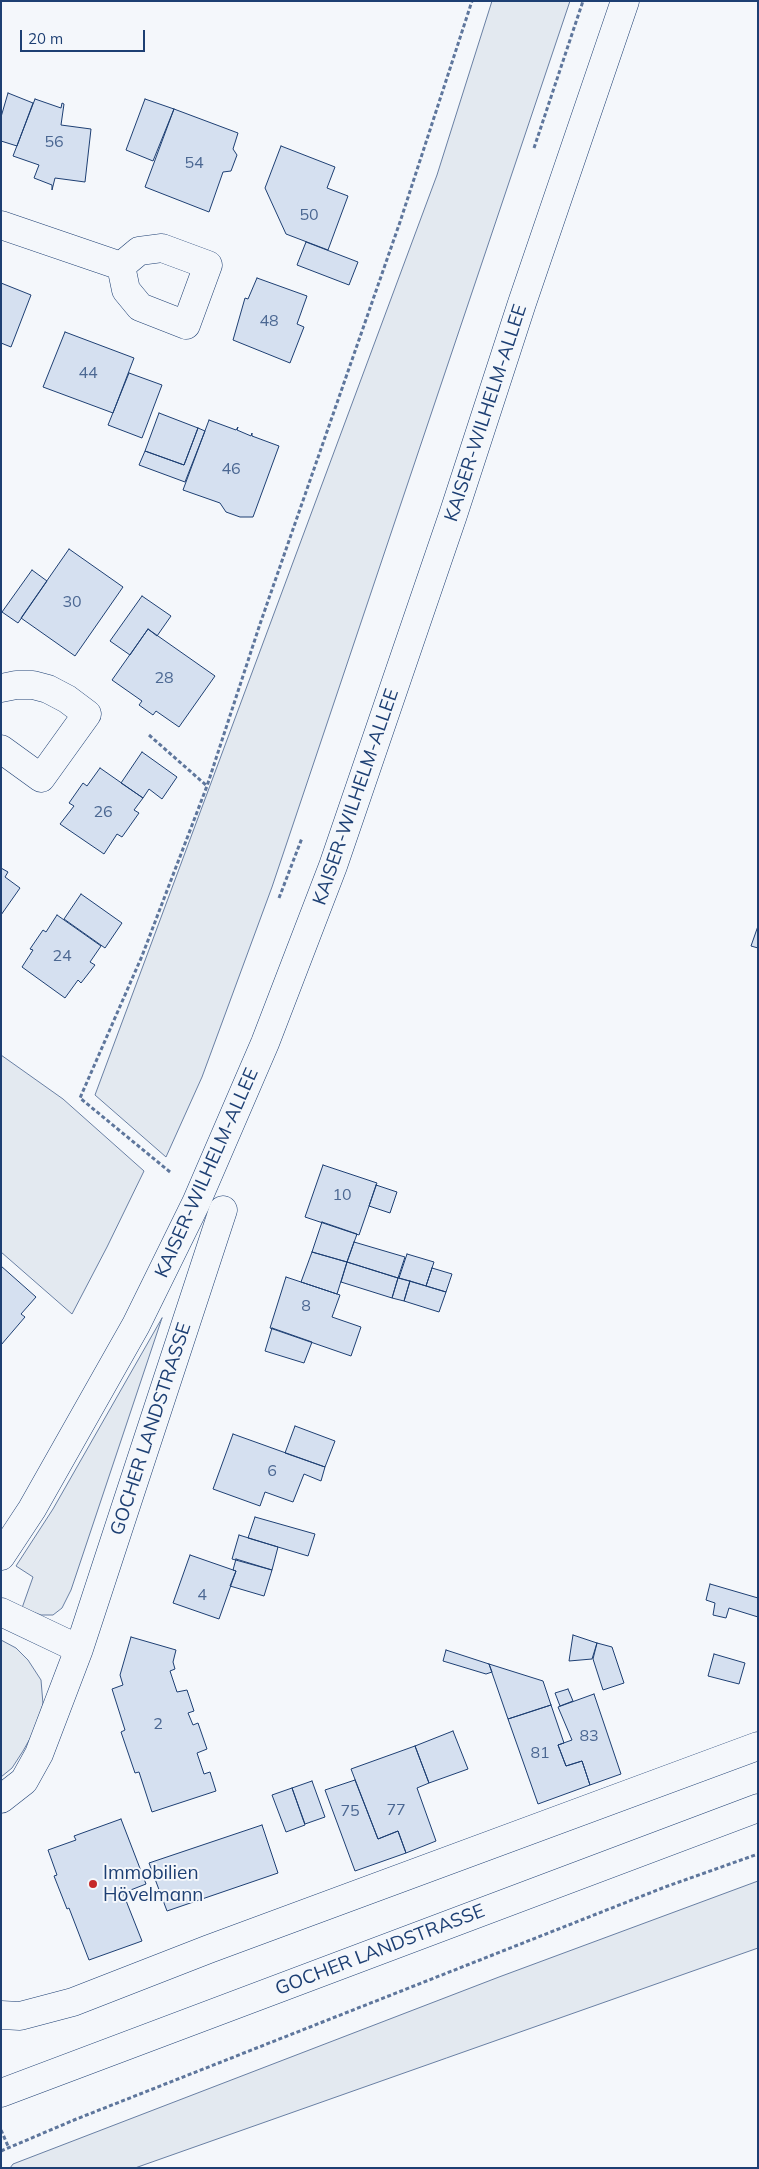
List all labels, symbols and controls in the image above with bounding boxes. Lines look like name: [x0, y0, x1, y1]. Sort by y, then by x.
scale bar: [22, 20, 148, 52]
text: 20 m: [28, 29, 63, 48]
house number: 56: [44, 132, 64, 152]
house number: 54: [184, 153, 204, 173]
house number: 50: [299, 205, 319, 225]
street label: KAISER-WILHELM-ALLEE: [440, 302, 532, 524]
house number: 48: [259, 311, 279, 331]
house number: 44: [78, 363, 98, 383]
house number: 46: [221, 459, 241, 479]
house number: 30: [62, 592, 82, 612]
house number: 28: [154, 668, 174, 688]
street label: KAISER-WILHELM-ALLEE: [308, 686, 404, 908]
house number: 26: [93, 802, 113, 822]
house number: 24: [52, 946, 72, 966]
street label: KAISER-WILHELM-ALLEE: [150, 1065, 264, 1281]
house number: 10: [332, 1185, 352, 1205]
house number: 8: [301, 1296, 311, 1316]
street label: GOCHER LANDSTRASSE: [106, 1320, 196, 1538]
house number: 6: [267, 1461, 277, 1481]
house number: 4: [197, 1585, 207, 1605]
house number: 2: [153, 1714, 163, 1734]
house number: 83: [579, 1726, 599, 1746]
house number: 81: [530, 1743, 550, 1763]
house number: 77: [386, 1800, 406, 1820]
house number: 75: [340, 1801, 360, 1821]
place label: Immobilien Hövelmann: [103, 1862, 203, 1906]
marker: Immobilien Hövelmann: [87, 1878, 99, 1890]
street label: GOCHER LANDSTRASSE: [272, 1900, 488, 2000]

